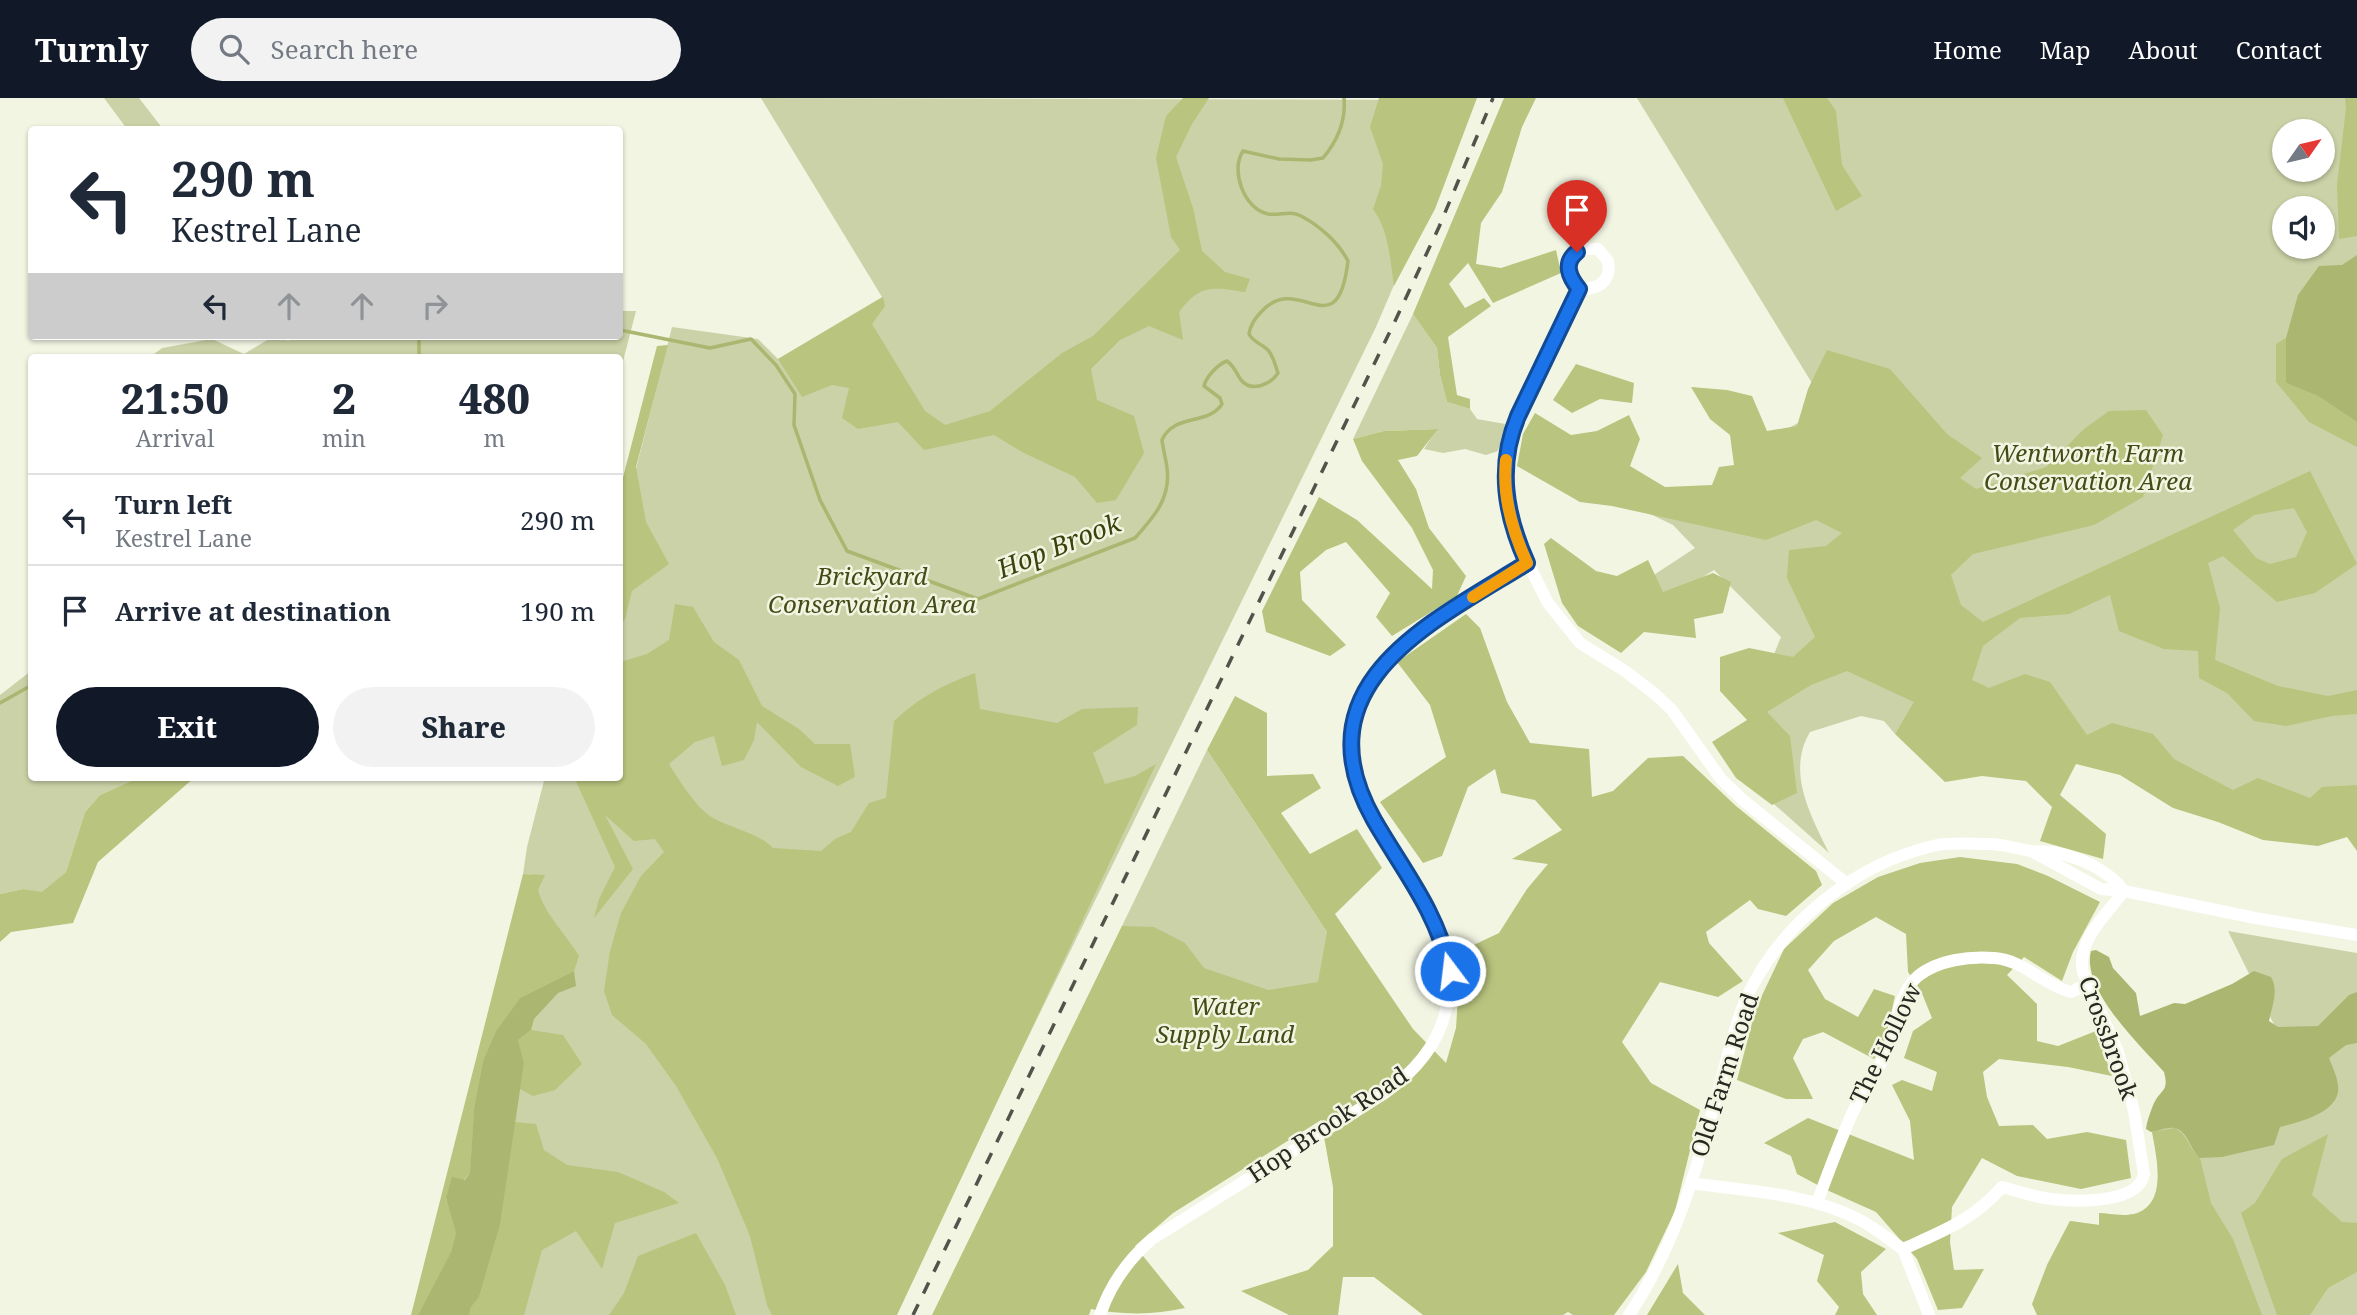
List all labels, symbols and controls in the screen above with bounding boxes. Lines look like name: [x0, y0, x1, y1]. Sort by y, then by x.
search box: [191, 18, 681, 81]
text: Turnly: [35, 27, 149, 72]
icon: search: [215, 30, 253, 68]
text: Search here: [271, 31, 418, 67]
text: Home: [1933, 33, 2002, 66]
text: Map: [2040, 33, 2091, 66]
text: About: [2129, 33, 2198, 66]
text: Contact: [2236, 33, 2322, 66]
north arrow: [2272, 119, 2334, 182]
map controls: [2272, 119, 2335, 259]
text: 290 m: [171, 145, 315, 211]
icon: left: [56, 154, 147, 245]
pin: [1547, 180, 1607, 252]
icon: arrive: [1558, 191, 1596, 229]
button: sound: [2272, 196, 2335, 259]
text: Kestrel Lane: [171, 208, 362, 251]
icon: left: [197, 287, 235, 325]
icon: ahead: [270, 287, 308, 325]
icon: ahead: [343, 287, 381, 325]
icon: right: [416, 287, 454, 325]
text: 21:50: [121, 369, 229, 426]
text: 2: [332, 369, 356, 426]
text: 480: [459, 369, 530, 426]
text: Arrival: [136, 422, 214, 454]
text: min: [322, 422, 366, 454]
text: m: [484, 422, 505, 454]
park label: Wentworth Farm Conservation Area: [1984, 436, 2192, 497]
text: Turn left: [115, 486, 232, 522]
icon: left: [56, 501, 94, 539]
text: 290 m: [520, 502, 595, 538]
water label: Hop Brook: [990, 503, 1127, 587]
text: Kestrel Lane: [115, 522, 252, 554]
park label: Brickyard Conservation Area: [768, 559, 976, 620]
icon: arrive: [56, 592, 94, 630]
text: Arrive at destination: [115, 593, 391, 629]
text: 190 m: [520, 593, 595, 629]
button: Exit: [56, 687, 319, 767]
button: Share: [333, 687, 595, 767]
position arrow: [1413, 934, 1487, 1008]
street label: Crossbrook: [2072, 971, 2147, 1105]
street label: The Hollow: [1841, 977, 1928, 1110]
street label: Old Farm Road: [1681, 988, 1766, 1161]
park label: Water Supply Land: [1156, 989, 1294, 1050]
street label: Hop Brook Road: [1241, 1058, 1414, 1190]

